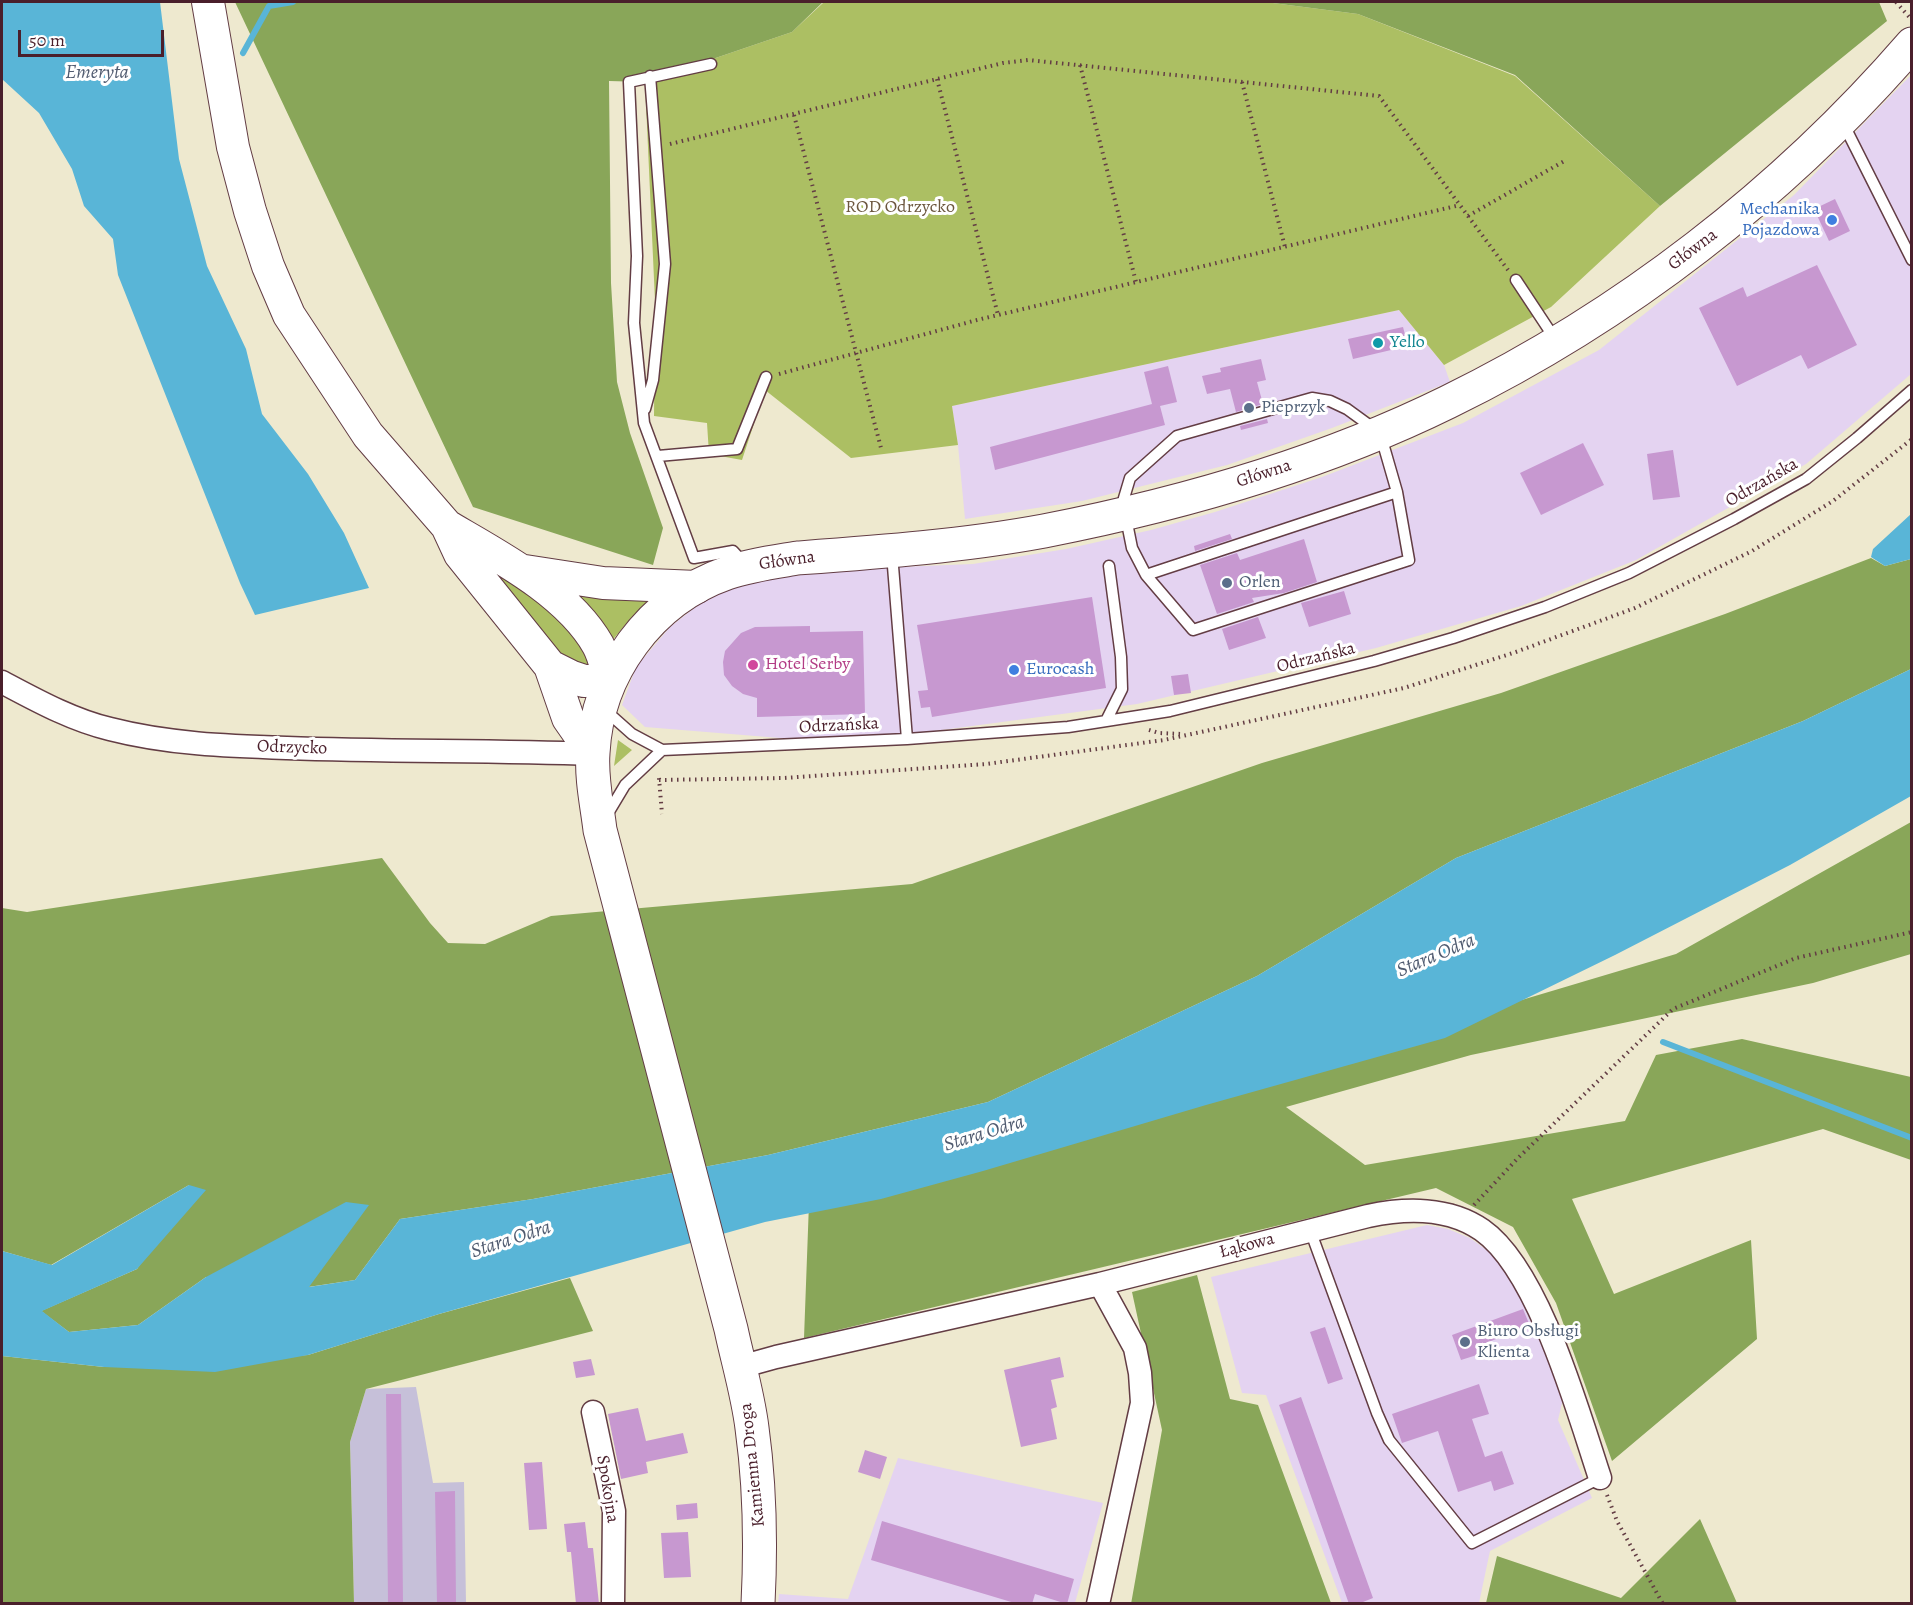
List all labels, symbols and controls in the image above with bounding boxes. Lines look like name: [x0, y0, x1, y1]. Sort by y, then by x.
scale bar: [21, 18, 166, 56]
text: 50 m: [29, 28, 65, 52]
water label: Emeryta: [65, 61, 129, 85]
park label: ROD Odrzycko: [845, 197, 955, 219]
place label: Mechanika Pojazdowa: [1740, 199, 1820, 242]
marker: Mechanika Pojazdowa: [1825, 213, 1839, 227]
street label: Główna: [1664, 224, 1722, 276]
place label: Yello: [1390, 332, 1425, 354]
marker: Yello: [1371, 336, 1385, 350]
place label: Pieprzyk: [1261, 397, 1326, 419]
marker: Pieprzyk: [1242, 401, 1256, 415]
street label: Odrzańska: [1722, 454, 1802, 512]
street label: Główna: [1234, 455, 1294, 493]
street label: Główna: [758, 546, 816, 576]
place label: Orlen: [1239, 572, 1281, 594]
marker: Orlen: [1220, 576, 1234, 590]
street label: Odrzańska: [1275, 638, 1357, 678]
place label: Hotel Serby: [765, 654, 850, 676]
marker: Hotel Serby: [746, 658, 760, 672]
place label: Eurocash: [1026, 659, 1094, 681]
marker: Eurocash: [1007, 663, 1021, 677]
street label: Odrzańska: [798, 713, 880, 739]
street label: Odrzycko: [257, 736, 327, 760]
water label: Stara Odra: [1393, 929, 1479, 983]
water label: Stara Odra: [941, 1110, 1027, 1158]
water label: Stara Odra: [468, 1216, 554, 1264]
street label: Łąkowa: [1217, 1228, 1277, 1264]
place label: Biuro Obsługi Klienta: [1477, 1321, 1579, 1364]
marker: Biuro Obsługi Klienta: [1458, 1335, 1472, 1349]
street label: Kamienna Droga: [736, 1402, 770, 1528]
street label: Spokojna: [591, 1454, 623, 1524]

